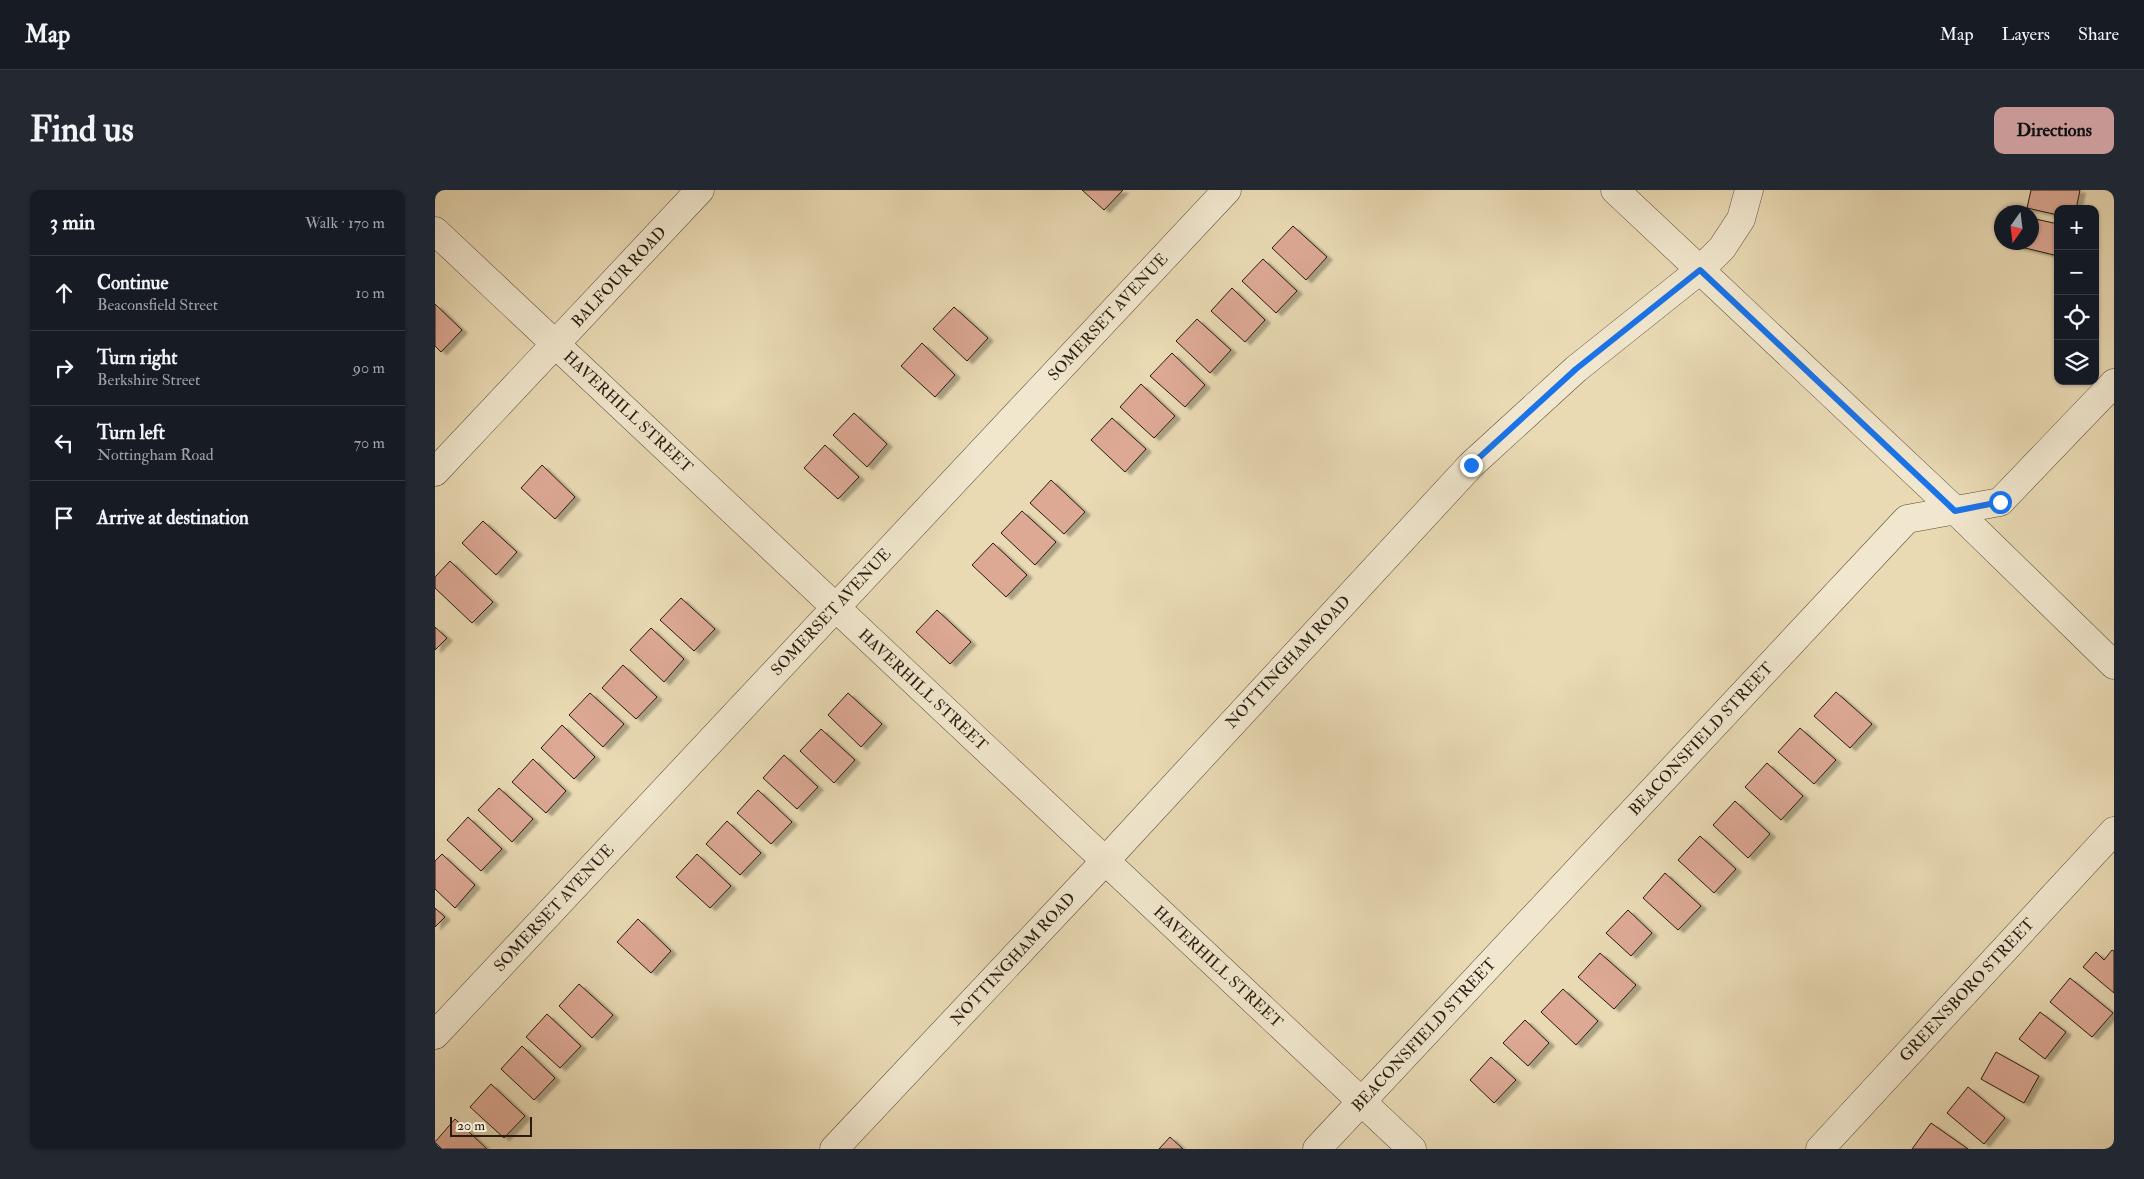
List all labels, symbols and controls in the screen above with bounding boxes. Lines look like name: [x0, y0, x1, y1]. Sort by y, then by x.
text: Map: [25, 19, 70, 50]
text: Map: [1940, 23, 1974, 46]
text: Layers: [2002, 23, 2050, 46]
text: Share: [2078, 23, 2119, 46]
button: Directions: [1994, 107, 2114, 154]
text: Find us: [30, 108, 134, 152]
north arrow: [1994, 205, 2039, 250]
map controls: [2054, 205, 2099, 385]
button: +: [2054, 205, 2099, 250]
text: 3 min: [50, 209, 95, 236]
text: Walk · 170 m: [305, 213, 385, 233]
street label: BALFOUR ROAD: [567, 222, 671, 332]
street label: SOMERSET AVENUE: [1044, 249, 1172, 385]
button: −: [2054, 250, 2099, 295]
text: Continue: [97, 271, 168, 295]
icon: ahead: [50, 279, 78, 307]
text: 10 m: [355, 283, 385, 303]
text: Beaconsfield Street: [97, 295, 218, 315]
button: locate: [2054, 295, 2099, 340]
button: layers: [2054, 340, 2099, 385]
text: Turn right: [97, 346, 177, 370]
street label: HAVERHILL STREET: [559, 347, 697, 477]
icon: right: [50, 354, 78, 382]
text: 90 m: [353, 358, 385, 378]
text: Berkshire Street: [97, 370, 200, 390]
text: Turn left: [97, 421, 165, 445]
icon: left: [50, 429, 78, 457]
text: 70 m: [354, 433, 385, 453]
text: Nottingham Road: [97, 445, 214, 465]
route end: [1460, 454, 1483, 477]
route start: [1989, 491, 2012, 514]
icon: arrive: [50, 504, 78, 532]
text: Arrive at destination: [97, 506, 249, 530]
street label: SOMERSET AVENUE: [767, 544, 895, 680]
street label: NOTTINGHAM ROAD: [1221, 591, 1355, 733]
street label: HAVERHILL STREET: [854, 625, 992, 755]
street label: BEACONSFIELD STREET: [1625, 658, 1778, 820]
street label: SOMERSET AVENUE: [490, 840, 618, 976]
street label: NOTTINGHAM ROAD: [946, 888, 1080, 1030]
street label: HAVERHILL STREET: [1149, 902, 1287, 1032]
street label: GREENSBORO STREET: [1895, 914, 2039, 1066]
street label: BEACONSFIELD STREET: [1348, 954, 1501, 1116]
scale bar: [450, 1114, 533, 1137]
text: 20 m: [457, 1117, 485, 1134]

